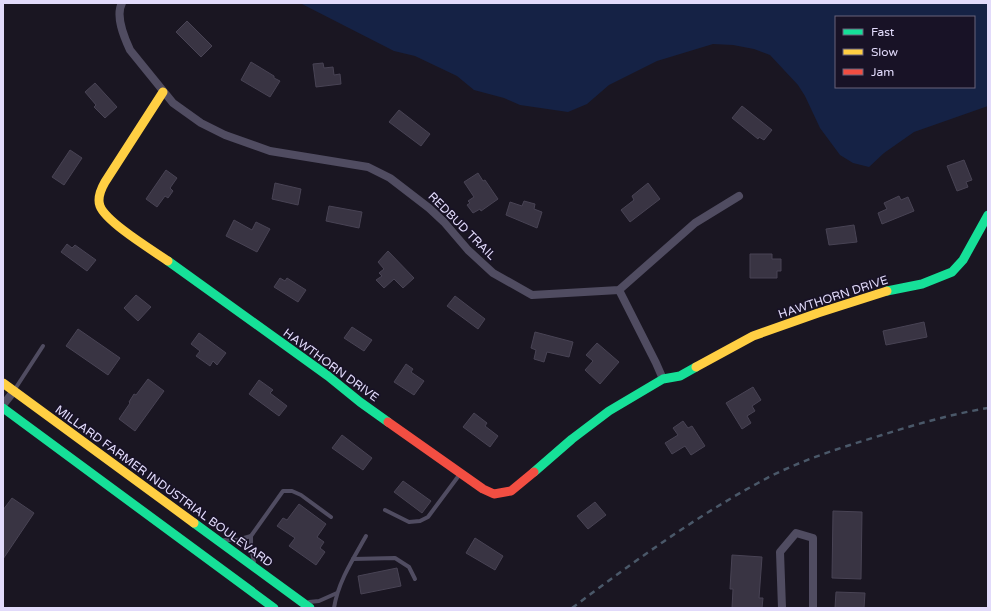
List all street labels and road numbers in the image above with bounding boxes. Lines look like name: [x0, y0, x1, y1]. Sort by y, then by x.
street label: REDBUD TRAIL: [425, 189, 499, 263]
street label: HAWTHORN DRIVE: [776, 273, 890, 321]
street label: HAWTHORN DRIVE: [281, 326, 382, 405]
street label: MILLARD FARMER INDUSTRIAL BOULEVARD: [52, 402, 276, 570]

